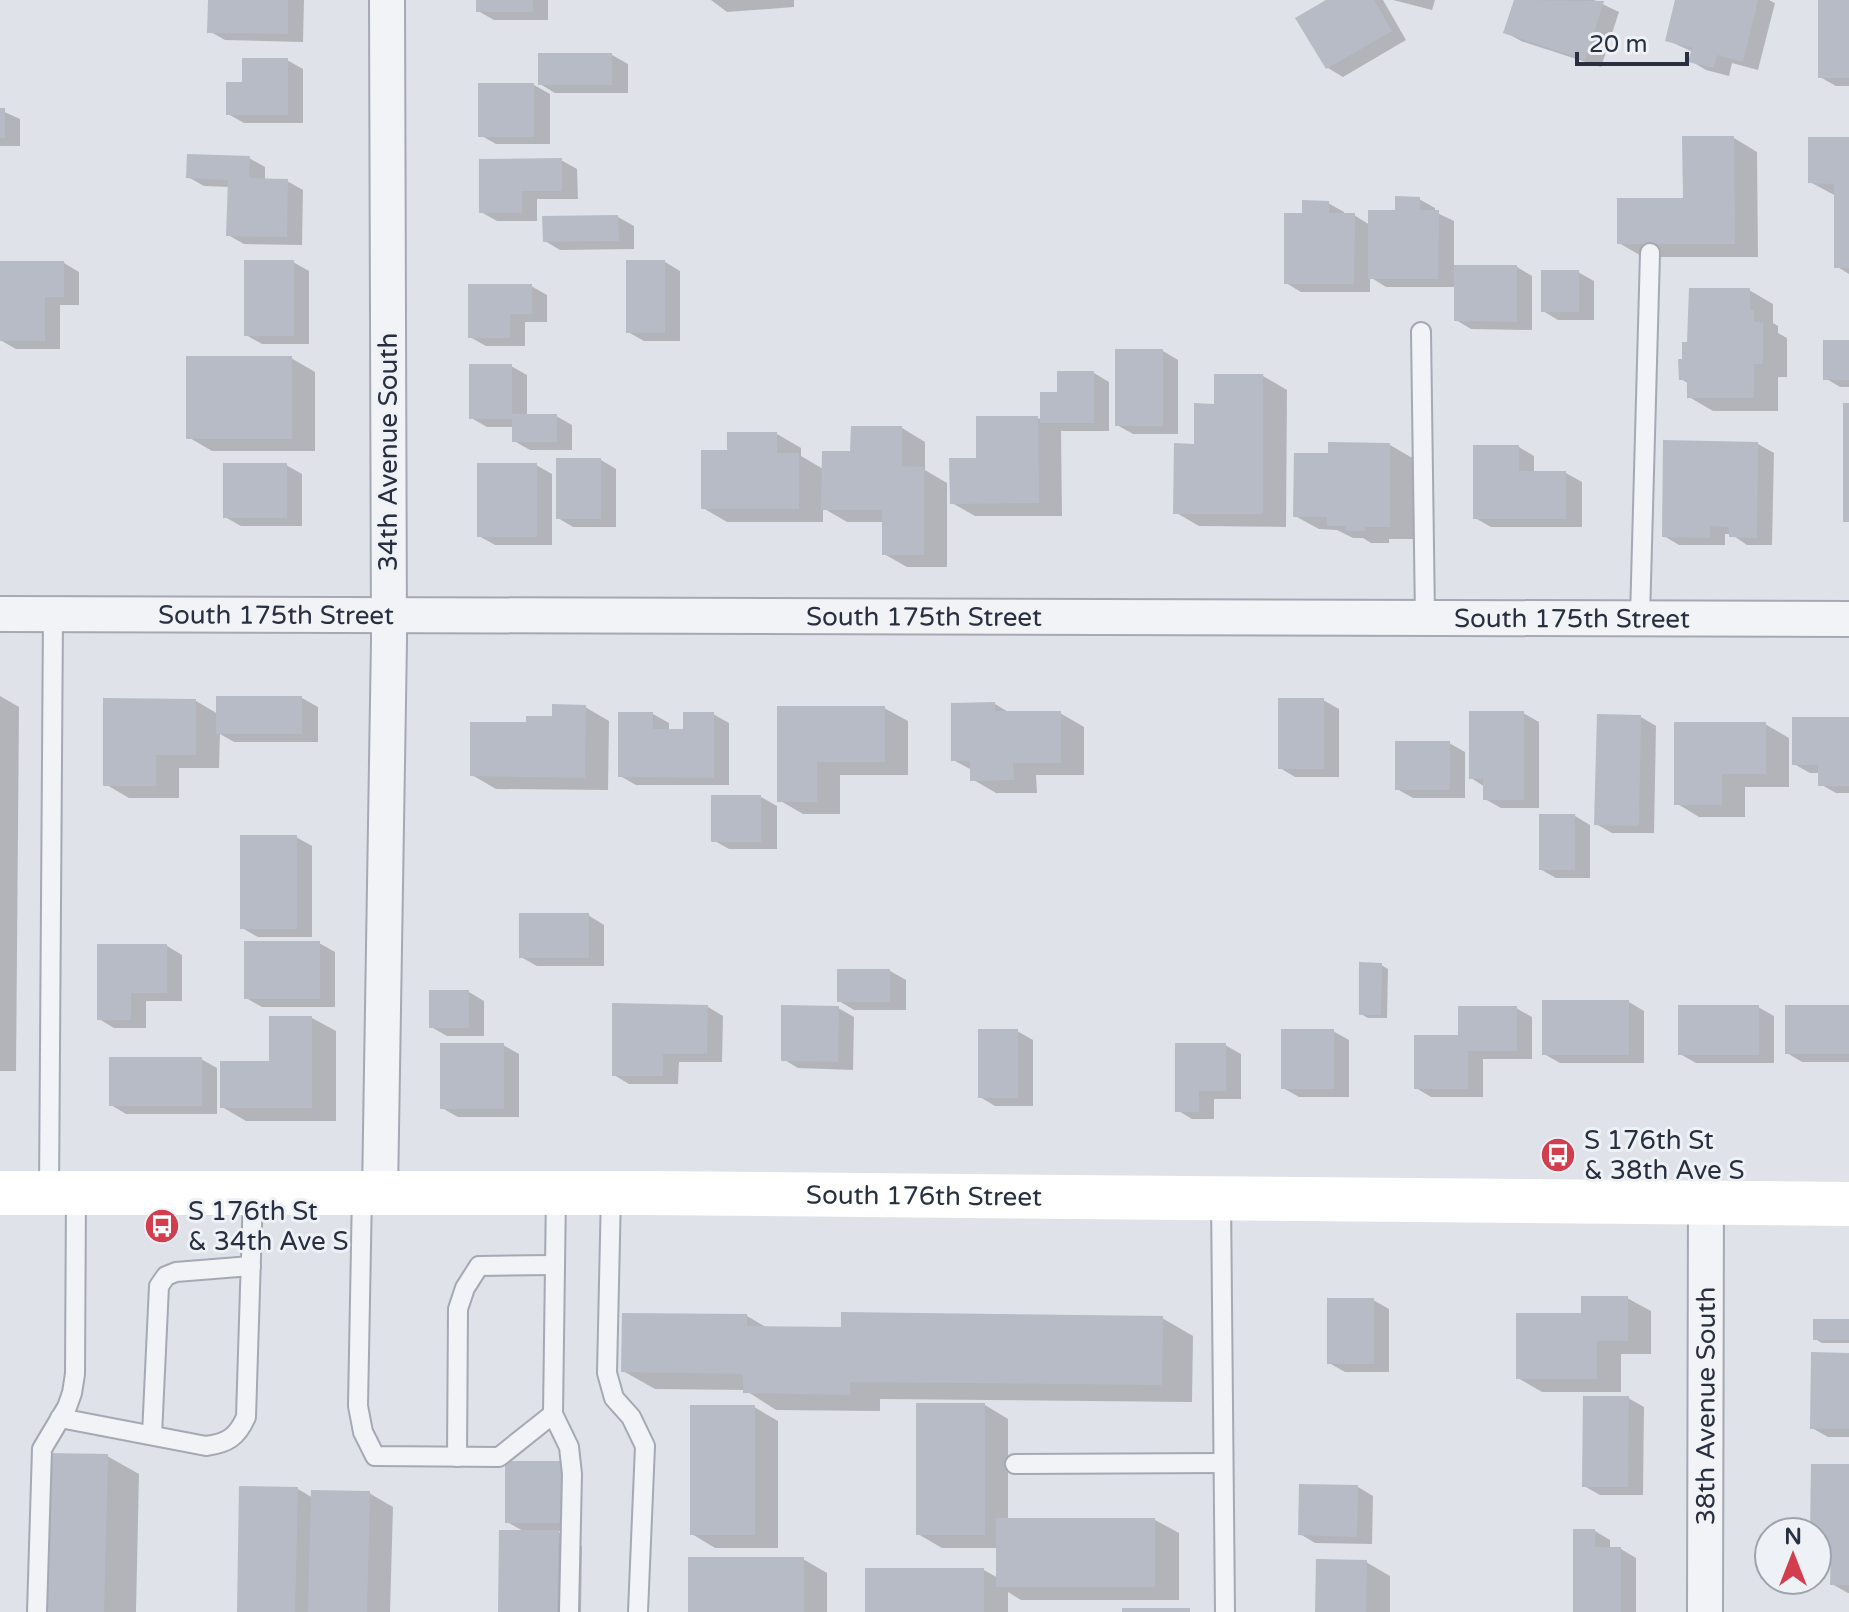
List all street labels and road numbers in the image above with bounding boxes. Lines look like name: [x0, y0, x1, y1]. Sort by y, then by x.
street label: 34th Avenue South: [373, 333, 404, 571]
street label: South 175th Street: [158, 599, 394, 631]
street label: South 175th Street: [806, 601, 1042, 632]
street label: South 175th Street: [1454, 602, 1690, 634]
street label: South 176th Street: [806, 1179, 1042, 1212]
street label: 38th Avenue South: [1690, 1287, 1721, 1525]

